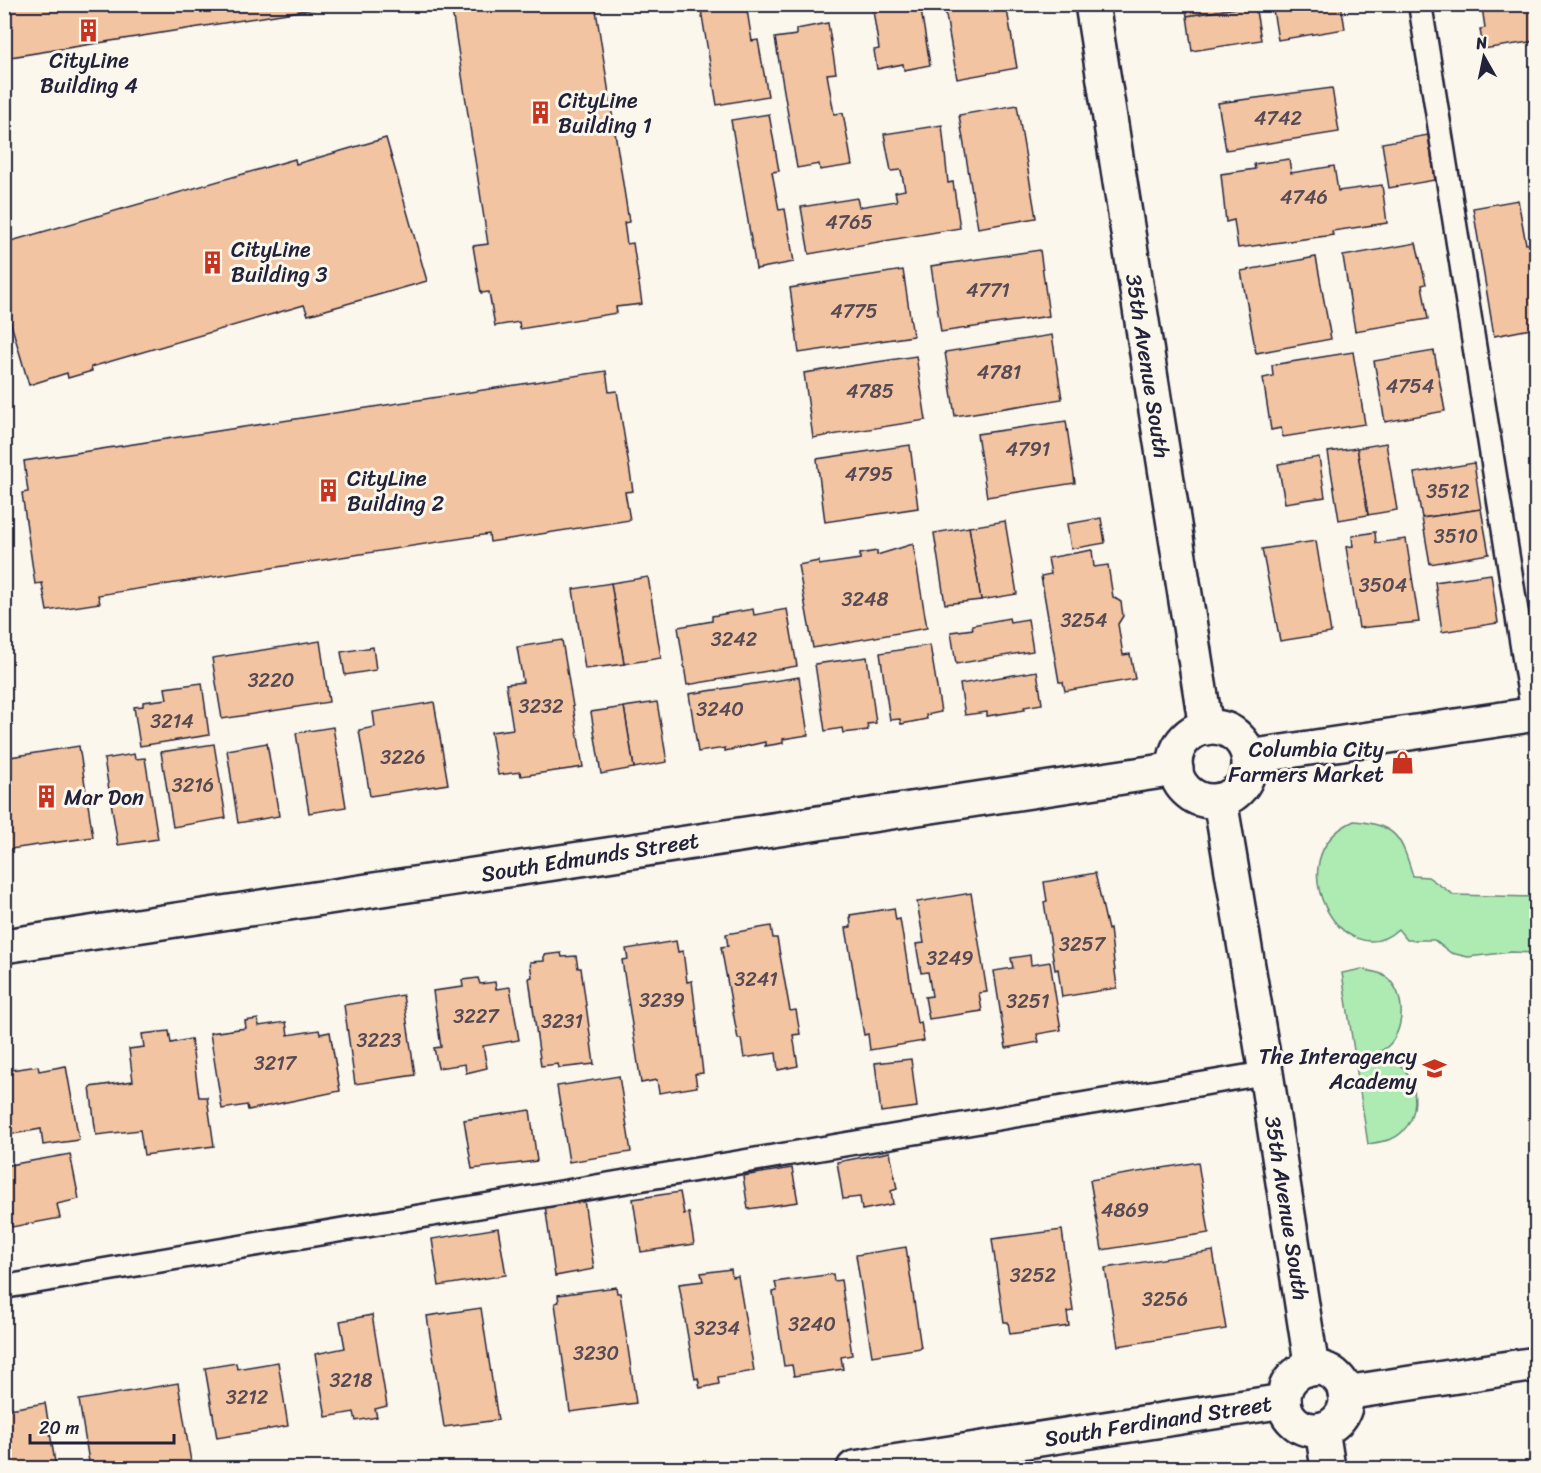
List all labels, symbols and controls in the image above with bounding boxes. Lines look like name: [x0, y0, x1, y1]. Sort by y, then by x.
building icon: CityLine Building 4: [76, 18, 102, 44]
north arrow: [1454, 27, 1514, 87]
text: N: [1473, 27, 1490, 58]
place label: CityLine Building 4: [40, 41, 138, 105]
place label: CityLine Building 1: [558, 81, 652, 145]
building icon: CityLine Building 1: [527, 100, 553, 126]
house number: 4742: [1254, 101, 1302, 136]
house number: 4746: [1280, 180, 1328, 215]
house number: 4765: [825, 205, 873, 240]
place label: CityLine Building 3: [231, 230, 328, 294]
building icon: CityLine Building 3: [200, 249, 226, 275]
street label: 35th Avenue South: [1114, 271, 1182, 461]
house number: 4771: [966, 273, 1010, 308]
house number: 4775: [830, 294, 878, 329]
house number: 4781: [977, 355, 1021, 390]
house number: 4754: [1386, 369, 1434, 404]
house number: 4785: [846, 374, 894, 409]
house number: 4791: [1006, 432, 1050, 467]
house number: 4795: [845, 457, 893, 492]
place label: CityLine Building 2: [347, 459, 444, 523]
house number: 3512: [1426, 474, 1470, 509]
building icon: CityLine Building 2: [316, 478, 342, 504]
house number: 3510: [1434, 519, 1478, 554]
house number: 3504: [1359, 568, 1407, 603]
house number: 3248: [841, 582, 889, 617]
house number: 3254: [1060, 603, 1108, 638]
house number: 3242: [711, 622, 758, 657]
house number: 3220: [248, 663, 294, 698]
house number: 3232: [518, 689, 564, 724]
house number: 3240: [696, 692, 744, 727]
house number: 3214: [150, 704, 194, 739]
place label: Columbia City Farmers Market: [1228, 730, 1385, 794]
house number: 3226: [380, 740, 426, 775]
shop icon: Columbia City Farmers Market: [1389, 749, 1415, 775]
house number: 3216: [172, 768, 214, 803]
place label: Mar Don: [64, 778, 144, 817]
building icon: Mar Don: [33, 784, 59, 810]
street label: South Edmunds Street: [478, 820, 702, 893]
house number: 3257: [1059, 927, 1107, 962]
house number: 3249: [926, 941, 974, 976]
house number: 3241: [734, 962, 778, 997]
house number: 3239: [639, 983, 685, 1018]
house number: 3251: [1006, 984, 1050, 1019]
house number: 3227: [453, 999, 500, 1034]
house number: 3231: [541, 1004, 583, 1039]
house number: 3223: [356, 1023, 402, 1058]
place label: The Interagency Academy: [1259, 1037, 1418, 1101]
house number: 3217: [254, 1046, 298, 1081]
school or university icon: The Interagency Academy: [1422, 1056, 1448, 1082]
street label: 35th Avenue South: [1253, 1113, 1321, 1303]
house number: 4869: [1101, 1193, 1149, 1228]
house number: 3252: [1010, 1258, 1057, 1293]
house number: 3256: [1142, 1282, 1188, 1317]
house number: 3240: [788, 1307, 836, 1342]
house number: 3234: [694, 1311, 740, 1346]
house number: 3230: [573, 1336, 619, 1371]
house number: 3218: [329, 1363, 373, 1398]
house number: 3212: [226, 1380, 269, 1415]
street label: South Ferdinand Street: [1041, 1384, 1275, 1458]
scale bar: [30, 1407, 174, 1445]
text: 20 m: [39, 1412, 79, 1444]

